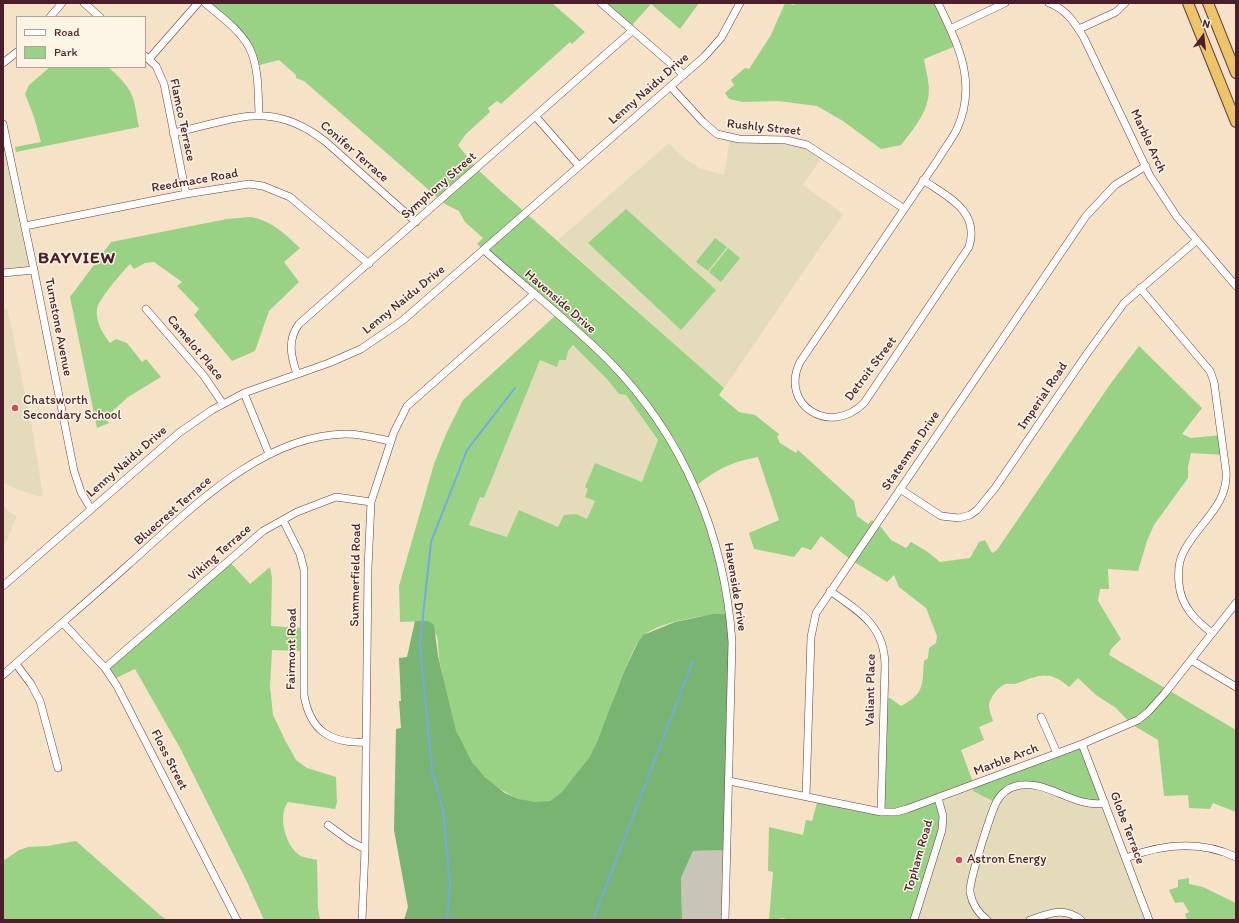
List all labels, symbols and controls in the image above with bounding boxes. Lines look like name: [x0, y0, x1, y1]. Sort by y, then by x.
legend: [16, 16, 146, 68]
north arrow: [1183, 16, 1223, 56]
text: N: [1201, 17, 1212, 31]
text: Road: [54, 25, 80, 39]
text: Park: [54, 45, 78, 59]
street label: Lenny Naidu Drive: [606, 50, 692, 128]
street label: Flamco Terrace: [166, 77, 198, 163]
street label: Marble Arch: [1127, 107, 1169, 175]
street label: Rushly Street: [726, 116, 802, 140]
street label: Conifer Terrace: [316, 118, 392, 186]
street label: Symphony Street: [398, 149, 480, 223]
street label: Reedmace Road: [150, 166, 240, 196]
district label: BAYVIEW: [39, 249, 115, 269]
street label: Lenny Naidu Drive: [360, 262, 448, 338]
street label: Havenside Drive: [521, 267, 599, 337]
street label: Turnstone Avenue: [41, 277, 75, 377]
street label: Camelot Place: [163, 312, 227, 384]
street label: Detroit Street: [842, 334, 900, 404]
street label: Imperial Road: [1015, 359, 1071, 433]
place label: Chatsworth Secondary School: [23, 393, 121, 424]
marker: Chatsworth Secondary School: [10, 403, 20, 413]
street label: Statesman Drive: [879, 408, 943, 494]
street label: Lenny Naidu Drive: [84, 423, 170, 501]
street label: Bluecrest Terrace: [131, 473, 215, 549]
street label: Viking Terrace: [185, 521, 255, 585]
street label: Summerfield Road: [347, 523, 365, 627]
street label: Havenside Drive: [720, 542, 750, 632]
street label: Fairmont Road: [283, 608, 301, 690]
street label: Valiant Place: [863, 654, 879, 726]
street label: Floss Street: [147, 727, 191, 793]
street label: Marble Arch: [971, 741, 1041, 779]
street label: Globe Terrace: [1106, 790, 1148, 866]
street label: Topham Road: [901, 818, 937, 894]
place label: Astron Energy: [967, 852, 1046, 868]
marker: Astron Energy: [954, 855, 964, 865]

